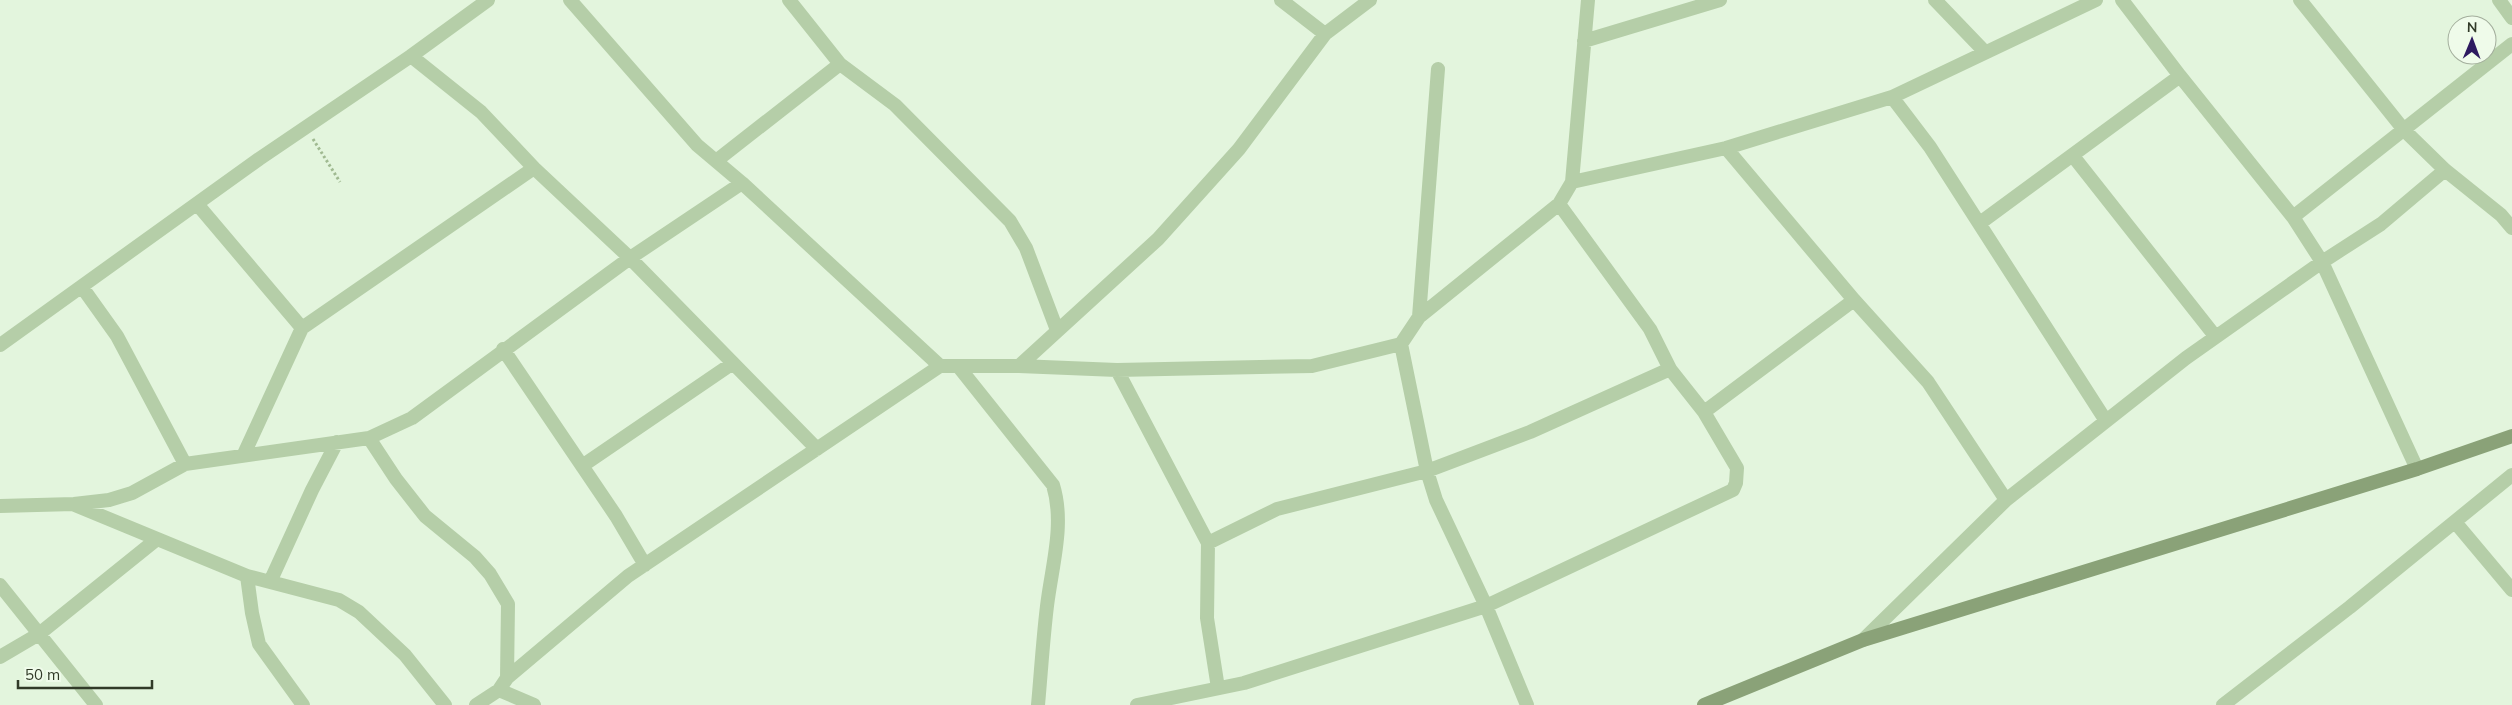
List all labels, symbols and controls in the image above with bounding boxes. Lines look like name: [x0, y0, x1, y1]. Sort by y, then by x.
north arrow: [2447, 15, 2497, 65]
text: N: [2467, 18, 2478, 36]
scale bar: [18, 658, 151, 690]
text: 50 m: [25, 665, 60, 684]

